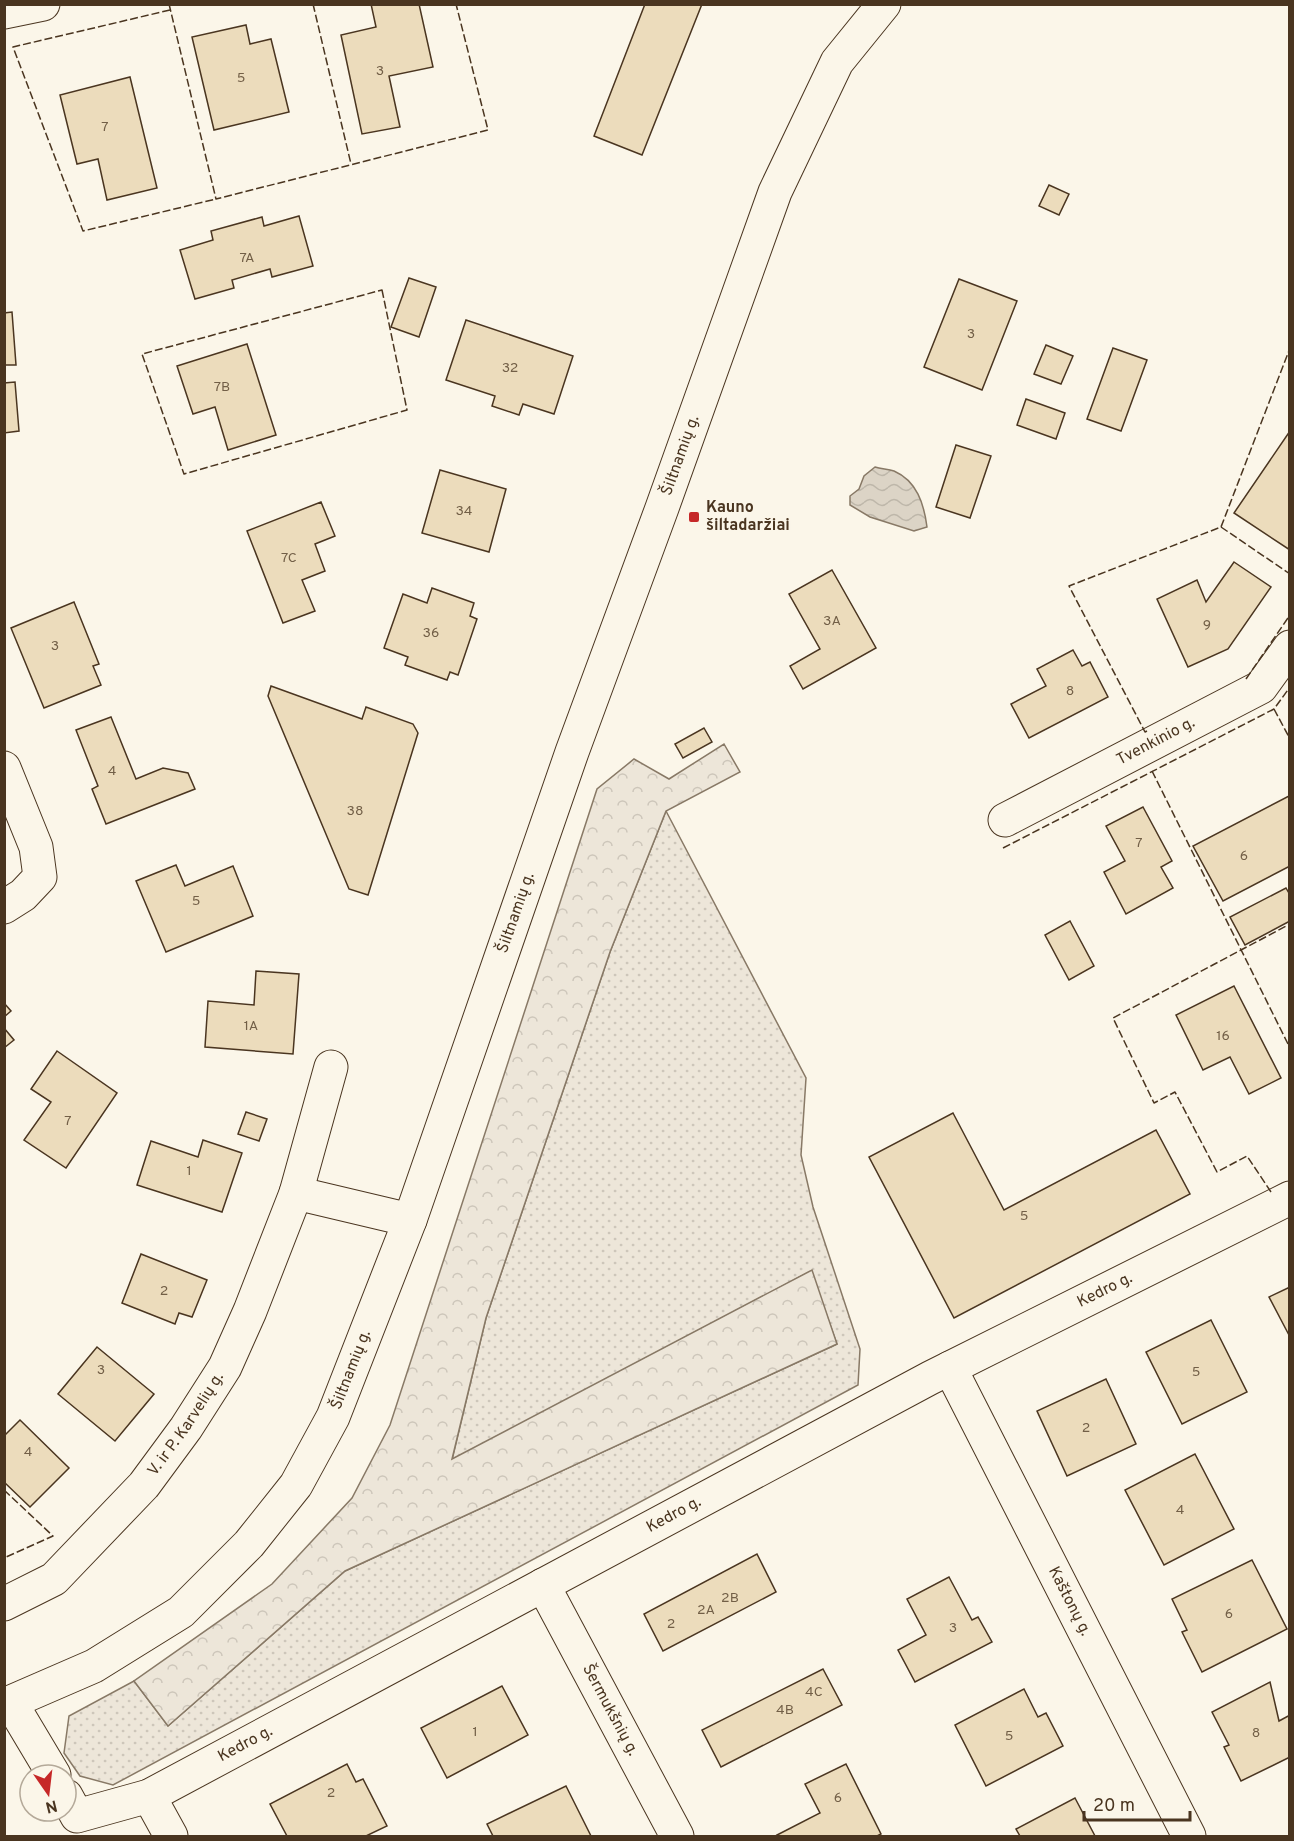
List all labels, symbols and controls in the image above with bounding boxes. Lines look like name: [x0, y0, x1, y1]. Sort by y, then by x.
house number: 3: [376, 63, 384, 80]
house number: 5: [237, 70, 245, 87]
house number: 7: [101, 119, 109, 136]
house number: 7A: [239, 250, 255, 267]
house number: 3: [967, 326, 975, 343]
house number: 32: [502, 360, 518, 377]
house number: 7B: [214, 379, 230, 396]
street label: Šiltnamių g.: [655, 413, 704, 498]
place label: Kauno šiltadaržiai: [706, 498, 790, 536]
house number: 34: [455, 503, 473, 520]
marker: Kauno šiltadaržiai: [687, 510, 701, 524]
house number: 7C: [281, 550, 297, 567]
house number: 3A: [823, 613, 841, 630]
house number: 9: [1203, 617, 1211, 634]
house number: 36: [423, 625, 439, 642]
house number: 3: [51, 638, 59, 655]
house number: 8: [1066, 683, 1074, 700]
street label: Tvenkinio g.: [1113, 713, 1198, 770]
house number: 4: [108, 763, 116, 780]
house number: 38: [347, 803, 363, 820]
house number: 7: [1135, 835, 1143, 852]
house number: 6: [1240, 848, 1248, 865]
street label: Šiltnamių g.: [491, 870, 539, 956]
house number: 5: [192, 893, 200, 910]
house number: 1A: [244, 1018, 258, 1035]
house number: 16: [1216, 1028, 1230, 1045]
house number: 7: [64, 1113, 72, 1130]
house number: 1: [186, 1163, 192, 1180]
house number: 5: [1020, 1208, 1028, 1225]
street label: Kedro g.: [1074, 1268, 1136, 1313]
house number: 2: [160, 1283, 168, 1300]
street label: Šiltnamių g.: [325, 1327, 376, 1413]
house number: 3: [97, 1362, 105, 1379]
house number: 5: [1192, 1364, 1200, 1381]
street label: V. ir P. Karvelių g.: [144, 1369, 229, 1480]
house number: 2: [1082, 1420, 1090, 1437]
house number: 4: [24, 1444, 32, 1461]
street label: Kedro g.: [643, 1492, 705, 1538]
house number: 4: [1176, 1502, 1184, 1519]
street label: Kaštonų g.: [1043, 1563, 1095, 1639]
house number: 2B: [721, 1590, 739, 1607]
house number: 2A: [697, 1602, 715, 1619]
house number: 6: [1225, 1606, 1233, 1623]
house number: 2: [667, 1616, 675, 1633]
house number: 3: [949, 1620, 957, 1637]
street label: Šermukšnių g.: [577, 1660, 642, 1760]
house number: 4C: [805, 1684, 823, 1701]
house number: 4B: [776, 1702, 794, 1719]
street label: Kedro g.: [215, 1722, 276, 1767]
house number: 1: [472, 1724, 478, 1741]
house number: 8: [1252, 1725, 1260, 1742]
house number: 5: [1005, 1728, 1013, 1745]
north arrow: [18, 1763, 78, 1823]
scale bar: [1084, 1784, 1190, 1822]
house number: 2: [327, 1785, 335, 1802]
house number: 6: [834, 1790, 842, 1807]
text: N: [43, 1795, 59, 1817]
text: 20 m: [1093, 1795, 1135, 1818]

